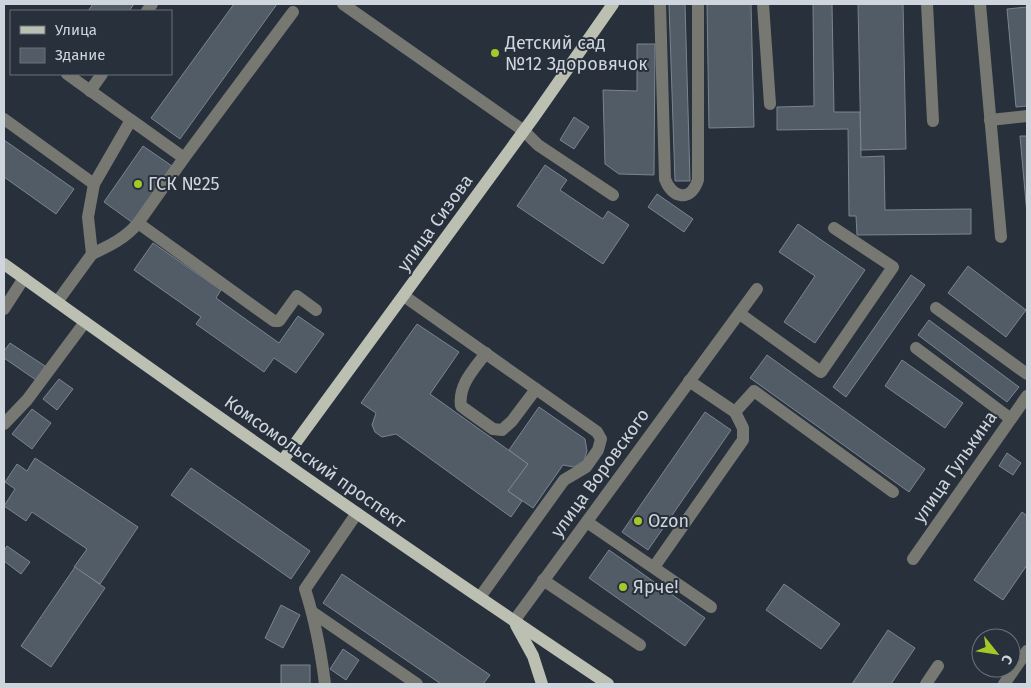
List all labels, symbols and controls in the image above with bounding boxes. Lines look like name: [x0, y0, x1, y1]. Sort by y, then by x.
legend: [10, 10, 172, 75]
text: Улица: [55, 21, 97, 39]
place label: Детский сад №12 Здоровячок: [504, 32, 648, 75]
text: Здание: [55, 46, 105, 64]
marker: Детский сад №12 Здоровячок: [489, 47, 501, 59]
street label: улица Сизова: [392, 170, 478, 276]
place label: ГСК №25: [148, 173, 220, 195]
marker: ГСК №25: [132, 178, 144, 190]
street label: Комсомольский проспект: [220, 391, 411, 534]
street label: улица Воровского: [546, 404, 654, 542]
street label: улица Гулькина: [908, 407, 1002, 527]
place label: Ozon: [648, 510, 689, 532]
marker: Ozon: [632, 515, 644, 527]
place label: Ярче!: [633, 576, 679, 598]
marker: Ярче!: [617, 581, 629, 593]
north arrow: [971, 628, 1021, 678]
text: С: [997, 652, 1016, 667]

